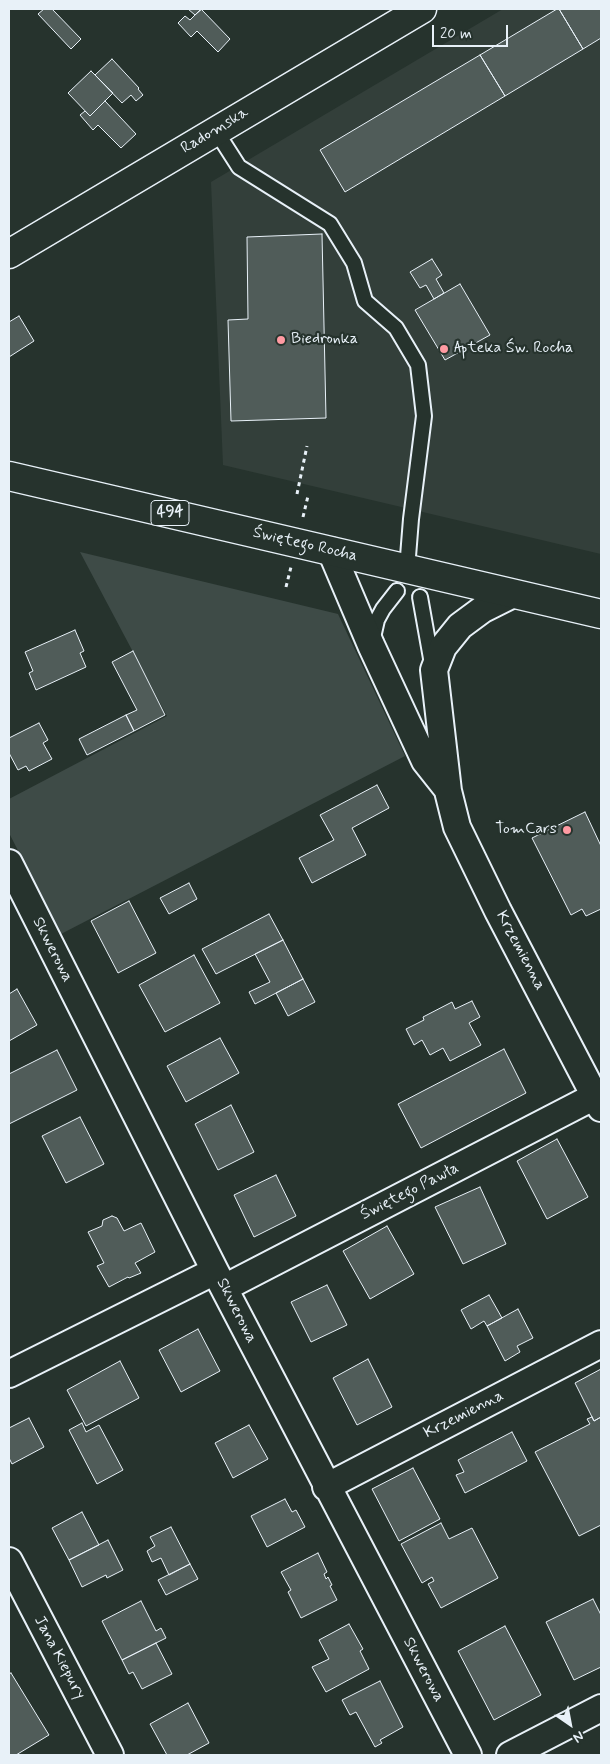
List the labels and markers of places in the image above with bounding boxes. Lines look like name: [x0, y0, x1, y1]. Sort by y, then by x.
place label: Biedronka: [291, 330, 358, 350]
marker: Biedronka: [275, 334, 287, 346]
place label: Apteka Św. Rocha: [454, 339, 573, 359]
marker: Apteka Św. Rocha: [438, 343, 450, 355]
place label: TomCars: [495, 820, 557, 840]
marker: TomCars: [561, 824, 573, 836]

